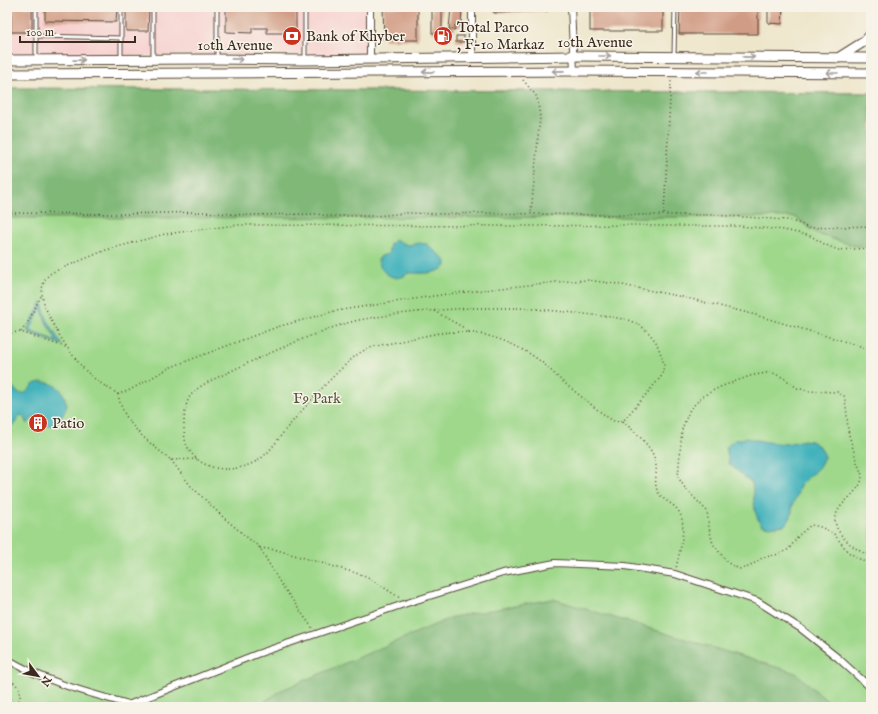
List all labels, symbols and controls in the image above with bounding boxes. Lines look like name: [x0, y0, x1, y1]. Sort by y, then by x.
scale bar: [20, 18, 135, 44]
place label: Total Parco , F-10 Markaz: [457, 18, 544, 54]
text: 100 m: [26, 25, 54, 40]
bank icon: Bank of Khyber: [281, 25, 303, 47]
fuel station icon: Total Parco , F-10 Markaz: [432, 25, 454, 47]
place label: Bank of Khyber: [306, 27, 405, 46]
street label: 10th Avenue: [557, 33, 633, 52]
street label: 10th Avenue: [197, 36, 273, 55]
one-way arrow: [598, 52, 611, 60]
one-way arrow: [742, 53, 755, 61]
one-way arrow: [230, 55, 243, 63]
one-way arrow: [72, 56, 85, 63]
one-way arrow: [552, 67, 565, 75]
one-way arrow: [696, 68, 709, 76]
one-way arrow: [422, 69, 435, 76]
one-way arrow: [826, 69, 839, 77]
park label: F9 Park: [293, 389, 342, 408]
building icon: Patio: [27, 412, 49, 434]
place label: Patio: [52, 414, 84, 433]
north arrow: [18, 656, 58, 696]
text: N: [37, 672, 55, 689]

